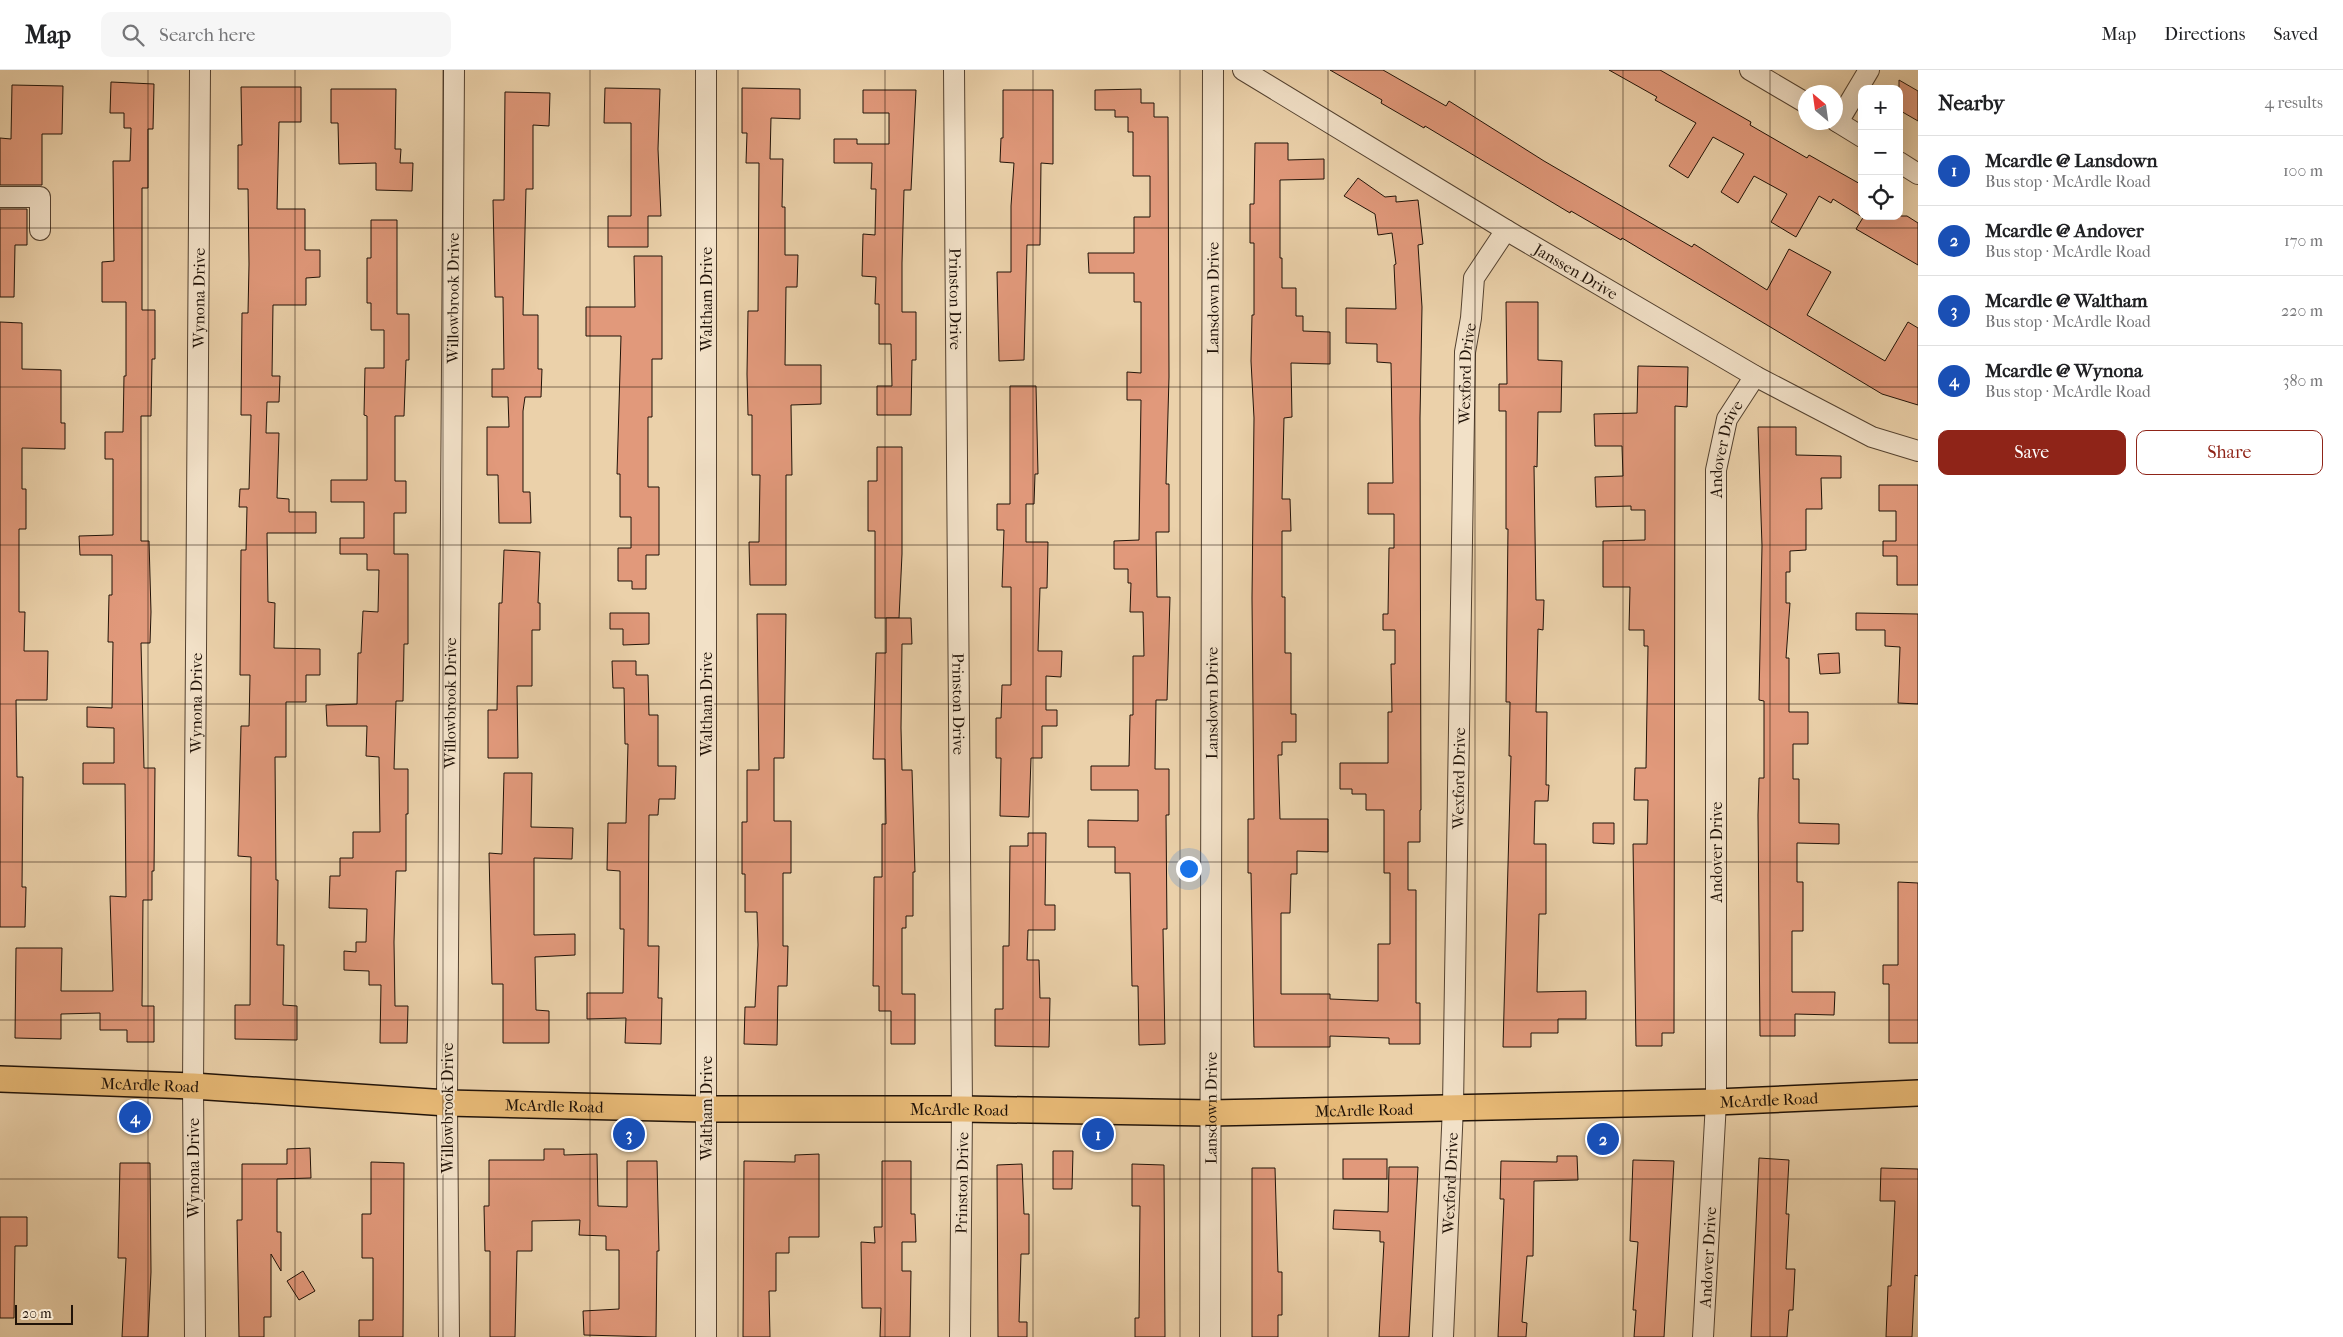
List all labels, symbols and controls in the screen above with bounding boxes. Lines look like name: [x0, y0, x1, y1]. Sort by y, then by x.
search box: [101, 12, 451, 57]
text: Map: [25, 21, 71, 49]
icon: search: [119, 21, 147, 49]
text: Search here: [159, 24, 255, 46]
text: Map: [2102, 24, 2136, 45]
text: Directions: [2164, 24, 2245, 45]
text: Saved: [2273, 24, 2318, 45]
north arrow: [1798, 85, 1843, 130]
map controls: [1858, 85, 1903, 220]
button: +: [1858, 85, 1903, 130]
text: Nearby: [1938, 91, 2004, 115]
text: 4 results: [2265, 93, 2323, 112]
button: −: [1858, 130, 1903, 175]
text: Mcardle @ Lansdown: [1985, 150, 2157, 172]
text: 1: [1951, 161, 1957, 180]
text: 100 m: [2283, 161, 2323, 180]
text: Bus stop · McArdle Road: [1985, 172, 2151, 191]
button: locate: [1858, 175, 1903, 220]
text: Mcardle @ Andover: [1985, 220, 2144, 242]
text: 2: [1950, 231, 1958, 250]
text: 170 m: [2284, 231, 2323, 250]
street label: Willowbrook Drive: [443, 233, 462, 364]
street label: Janssen Drive: [1529, 238, 1621, 303]
street label: Lansdown Drive: [1203, 242, 1222, 354]
text: Bus stop · McArdle Road: [1985, 242, 2151, 261]
street label: Waltham Drive: [697, 247, 716, 352]
street label: Wynona Drive: [189, 248, 208, 349]
street label: Prinston Drive: [946, 248, 966, 350]
text: Mcardle @ Waltham: [1985, 290, 2148, 312]
text: 3: [1951, 301, 1957, 320]
text: 220 m: [2281, 301, 2323, 320]
text: Bus stop · McArdle Road: [1985, 312, 2151, 331]
street label: Wexford Drive: [1454, 321, 1480, 425]
text: Mcardle @ Wynona: [1985, 360, 2143, 382]
text: 4: [1949, 371, 1959, 390]
text: 380 m: [2283, 371, 2323, 390]
text: Bus stop · McArdle Road: [1985, 382, 2151, 401]
street label: Andover Drive: [1707, 396, 1746, 499]
button: Save: [1938, 430, 2126, 475]
button: Share: [2136, 430, 2323, 475]
street label: Willowbrook Drive: [440, 638, 460, 769]
street label: Lansdown Drive: [1202, 647, 1221, 759]
street label: Waltham Drive: [697, 652, 716, 757]
street label: Wynona Drive: [186, 653, 205, 754]
street label: Prinston Drive: [949, 653, 969, 755]
street label: Wexford Drive: [1448, 727, 1469, 830]
street label: Andover Drive: [1707, 801, 1726, 904]
your location: [1176, 856, 1202, 882]
street label: Willowbrook Drive: [438, 1043, 457, 1174]
street label: Lansdown Drive: [1201, 1052, 1220, 1164]
street label: Waltham Drive: [697, 1056, 716, 1161]
street label: McArdle Road: [100, 1073, 200, 1096]
street label: McArdle Road: [1719, 1088, 1819, 1111]
street label: McArdle Road: [505, 1095, 604, 1116]
pin: 4: [119, 1098, 151, 1136]
street label: McArdle Road: [910, 1099, 1009, 1119]
street label: McArdle Road: [1315, 1099, 1414, 1120]
pin: 3: [613, 1115, 645, 1153]
pin: 1: [1082, 1115, 1114, 1153]
street label: Wynona Drive: [184, 1118, 203, 1219]
pin: 2: [1587, 1120, 1619, 1158]
street label: Prinston Drive: [952, 1132, 972, 1234]
street label: Wexford Drive: [1438, 1132, 1461, 1235]
street label: Andover Drive: [1695, 1206, 1720, 1309]
scale bar: [15, 1302, 72, 1325]
text: 20 m: [22, 1305, 52, 1322]

